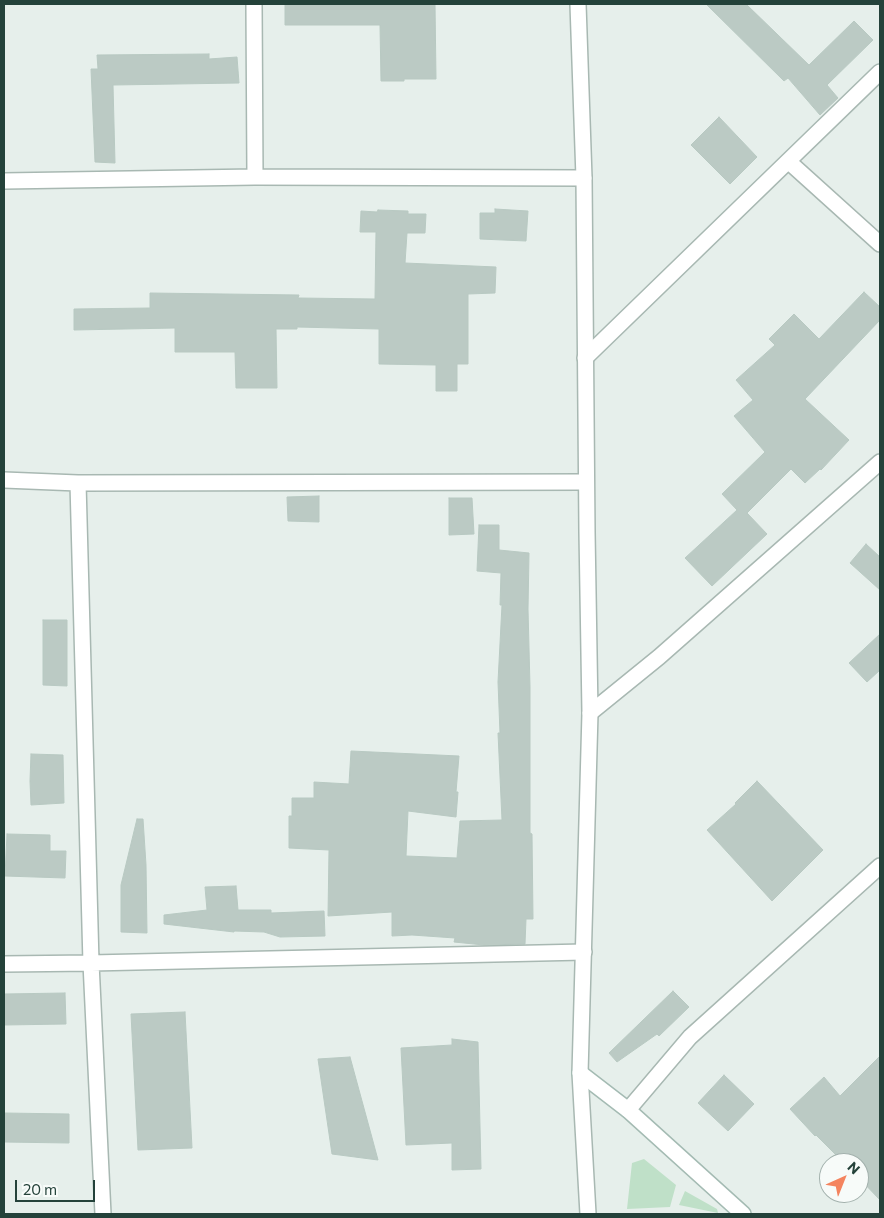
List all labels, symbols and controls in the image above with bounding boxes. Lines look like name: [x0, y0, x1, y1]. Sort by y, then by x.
north arrow: [819, 1153, 869, 1203]
text: N: [844, 1158, 864, 1177]
scale bar: [18, 1170, 98, 1202]
text: 20 m: [23, 1180, 57, 1198]

